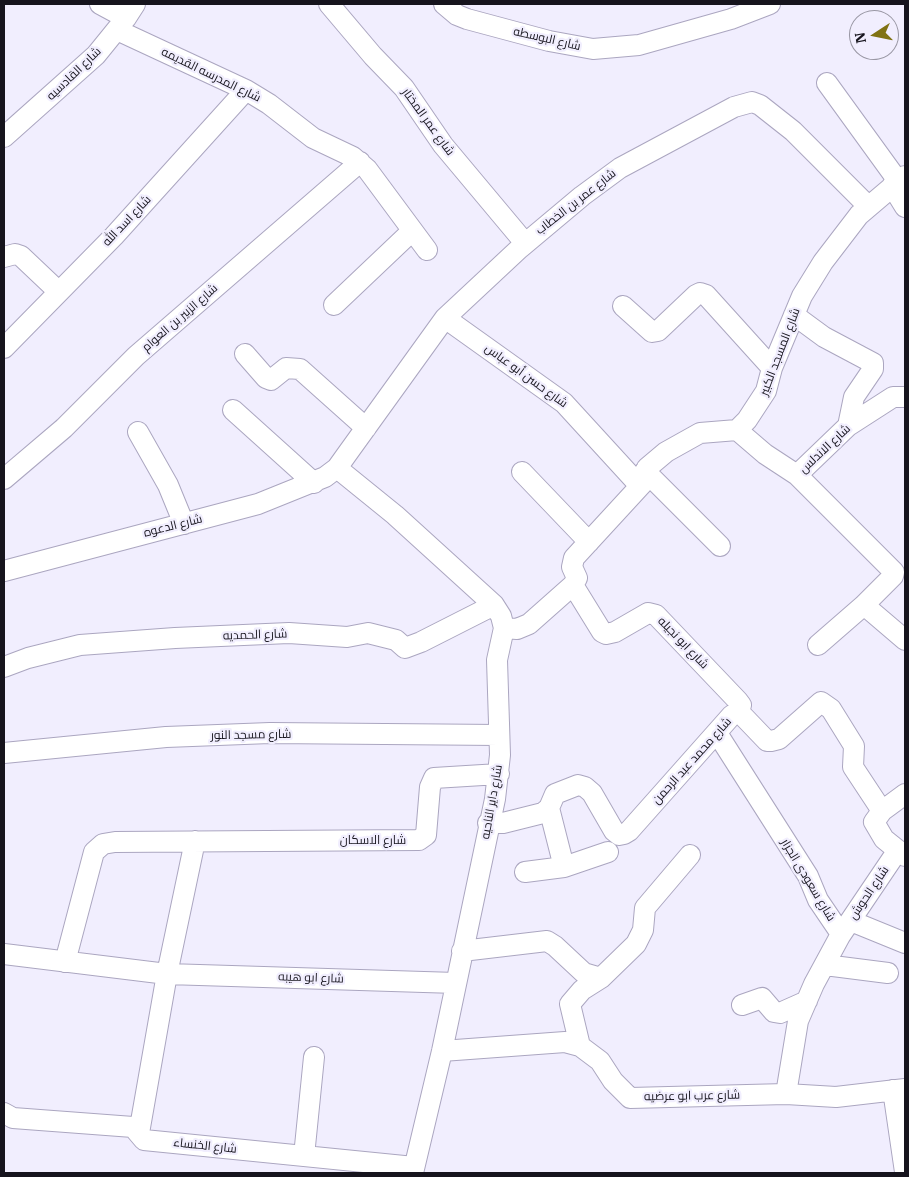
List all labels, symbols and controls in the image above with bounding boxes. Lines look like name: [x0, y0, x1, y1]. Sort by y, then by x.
north arrow: [849, 10, 899, 60]
street label: شارع البوسطه: [512, 24, 582, 54]
text: N: [850, 31, 870, 45]
street label: شارع القادسيه: [44, 45, 104, 103]
street label: شارع المدرسه القديمه: [159, 45, 263, 105]
street label: شارع عمر المختار: [399, 86, 457, 158]
street label: شارع عمر بن الخطاب: [533, 166, 619, 238]
street label: شارع اسد الله: [100, 193, 154, 249]
street label: شارع الزبير بن العوام: [139, 281, 221, 355]
street label: شارع المسجد الكبير: [757, 306, 803, 398]
street label: شارع حسن أبو عباس: [482, 341, 570, 411]
street label: شارع الاندلس: [796, 422, 854, 476]
street label: شارع الدعوه: [142, 512, 204, 540]
street label: شارع ابو نجيله: [655, 614, 711, 672]
street label: شارع الحمديه: [223, 627, 287, 643]
street label: شارع محمد عبد الرحمن: [649, 715, 735, 807]
street label: شارع مسجد النور: [211, 727, 291, 743]
street label: شارع داير الناحيه: [478, 764, 506, 840]
street label: شارع الاسكان: [340, 834, 406, 848]
street label: شارع سعودى الجزار: [778, 836, 838, 924]
street label: شارع الحوش: [846, 864, 892, 922]
street label: شارع ابو هيبه: [278, 970, 344, 986]
street label: شارع عرب ابو عرضيه: [644, 1088, 740, 1104]
street label: شارع الخنساء: [173, 1136, 237, 1156]

